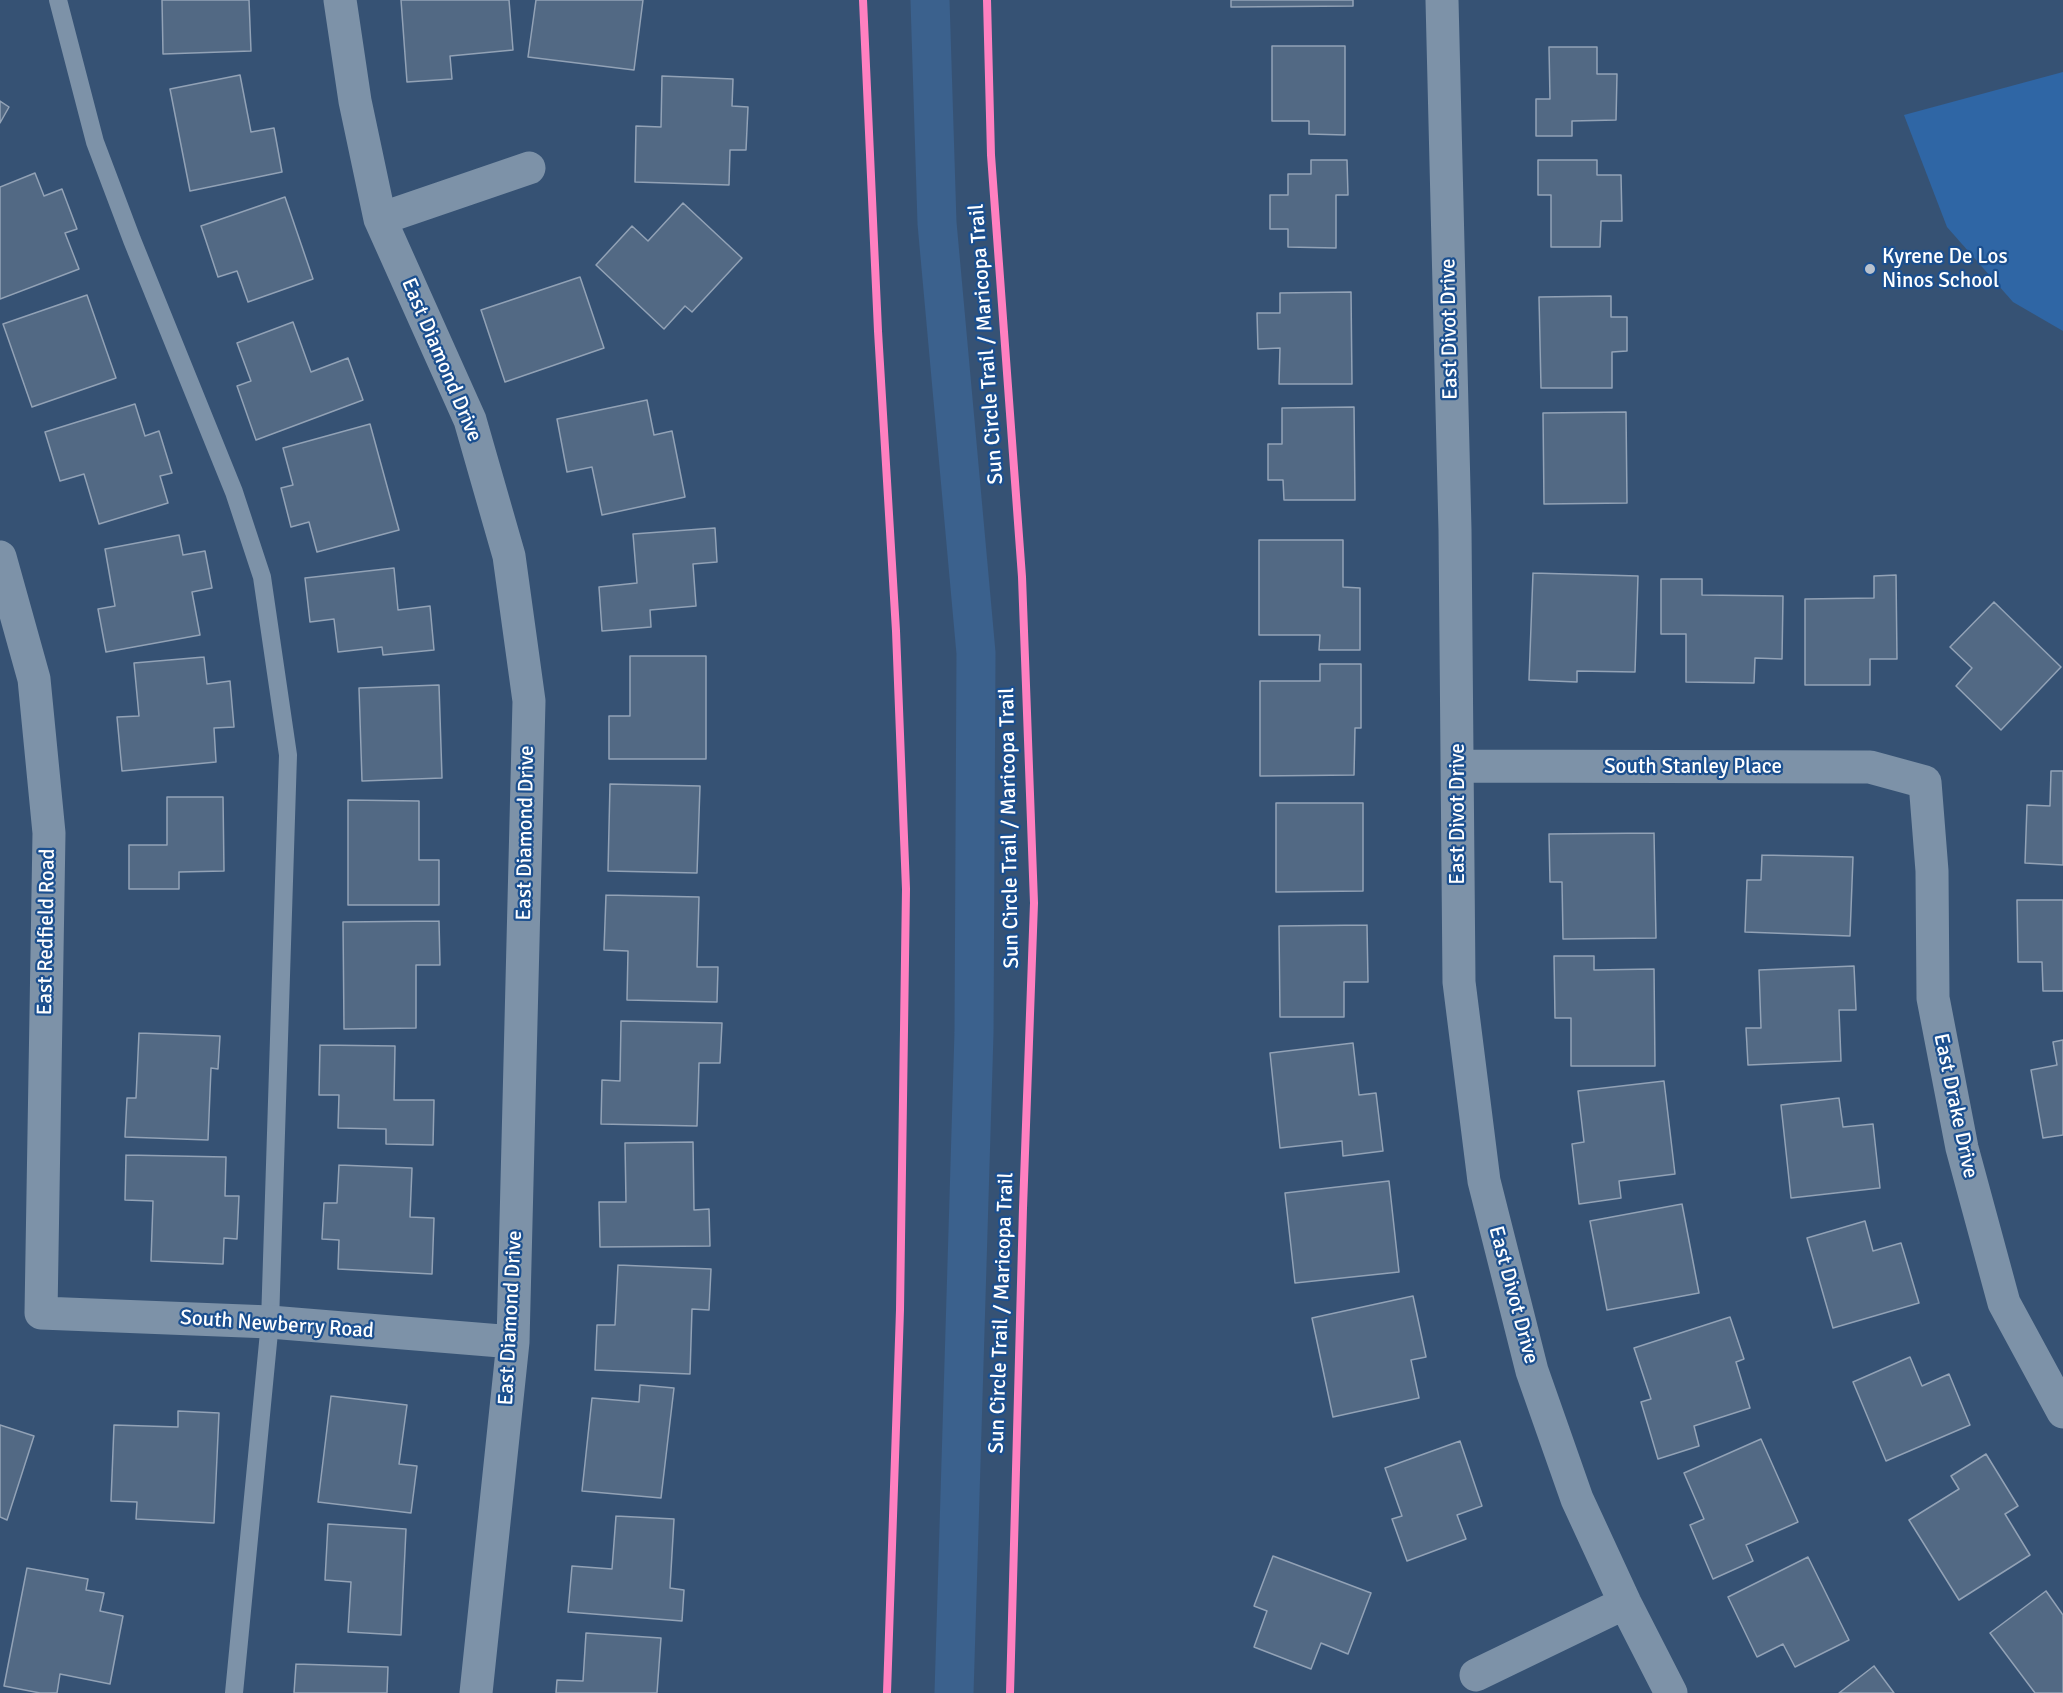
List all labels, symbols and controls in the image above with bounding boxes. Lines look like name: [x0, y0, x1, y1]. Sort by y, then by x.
street label: Sun Circle Trail / Maricopa Trail: [965, 203, 1009, 485]
place label: Kyrene De Los Ninos School: [1882, 244, 2008, 294]
street label: East Divot Drive: [1436, 258, 1464, 400]
marker: Kyrene De Los Ninos School: [1863, 262, 1877, 276]
street label: East Diamond Drive: [395, 274, 487, 446]
street label: Sun Circle Trail / Maricopa Trail: [995, 687, 1025, 969]
street label: East Divot Drive: [1445, 743, 1471, 885]
street label: East Diamond Drive: [512, 745, 540, 921]
street label: South Stanley Place: [1604, 754, 1782, 780]
street label: East Redfield Road: [33, 848, 61, 1016]
street label: East Drake Drive: [1927, 1031, 1983, 1181]
street label: Sun Circle Trail / Maricopa Trail: [984, 1172, 1020, 1454]
street label: East Divot Drive: [1483, 1223, 1543, 1367]
street label: East Diamond Drive: [494, 1230, 528, 1406]
street label: South Newberry Road: [179, 1306, 375, 1344]

